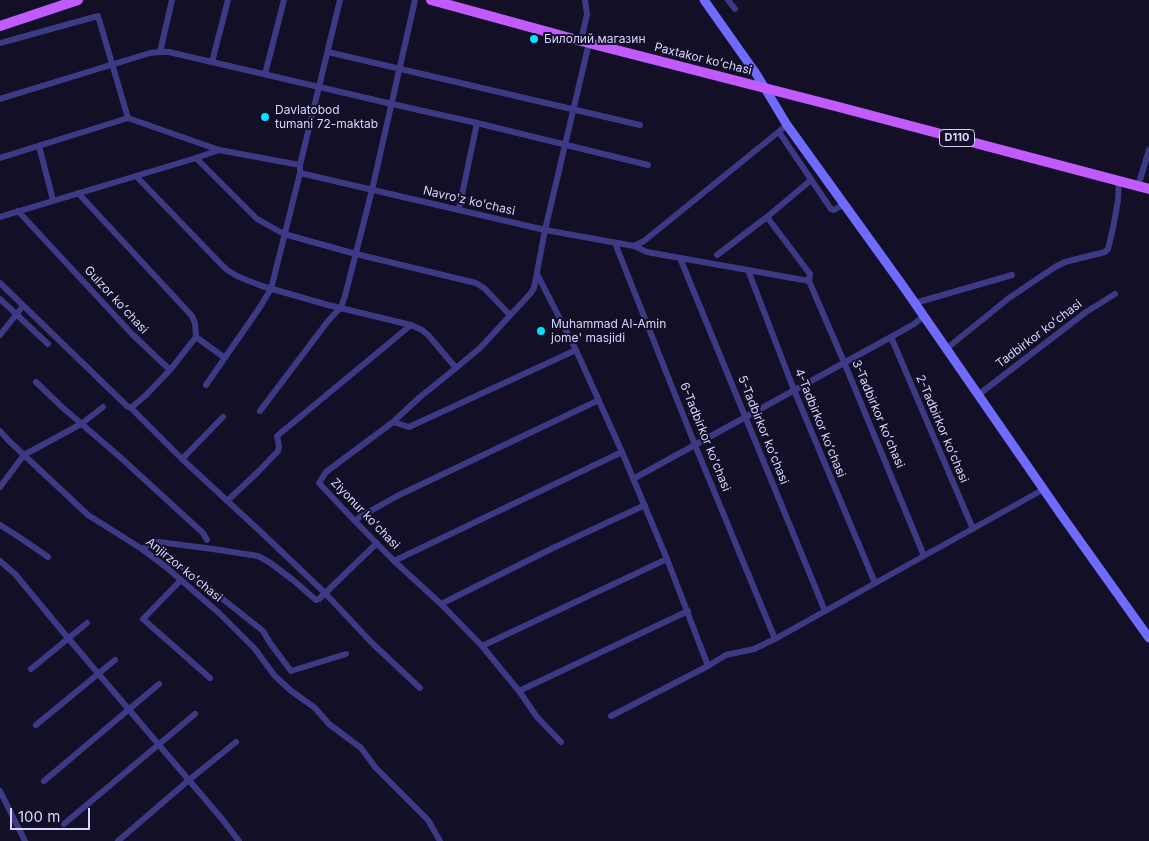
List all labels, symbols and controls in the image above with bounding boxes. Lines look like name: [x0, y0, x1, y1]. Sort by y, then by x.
place label: Билолий магазин: [544, 32, 645, 46]
marker: Билолий магазин: [528, 33, 540, 45]
street label: Paxtakor koʻchasi: [653, 40, 753, 78]
place label: Davlatobod tumani 72-maktab: [275, 103, 378, 131]
marker: Davlatobod tumani 72-maktab: [259, 111, 271, 123]
road number: D110: [940, 130, 974, 146]
street label: Navro'z ko'chasi: [422, 183, 516, 219]
street label: Gulzor koʻchasi: [81, 263, 151, 337]
street label: Tadbirkor koʻchasi: [993, 297, 1085, 371]
place label: Muhammad Al-Amin jome' masjidi: [551, 317, 666, 345]
marker: Muhammad Al-Amin jome' masjidi: [535, 325, 547, 337]
street label: 3-Tadbirkor koʻchasi: [849, 358, 907, 470]
street label: 4-Tadbirkor koʻchasi: [792, 366, 848, 480]
street label: 2-Tadbirkor koʻchasi: [913, 373, 971, 485]
street label: 5-Tadbirkor koʻchasi: [735, 374, 791, 486]
street label: 6-Tadbirkor koʻchasi: [677, 381, 733, 493]
street label: Ziyonur koʻchasi: [328, 476, 402, 552]
street label: Anjirzor koʻchasi: [143, 535, 225, 605]
scale bar: [12, 798, 92, 830]
text: 100 m: [18, 807, 60, 826]

